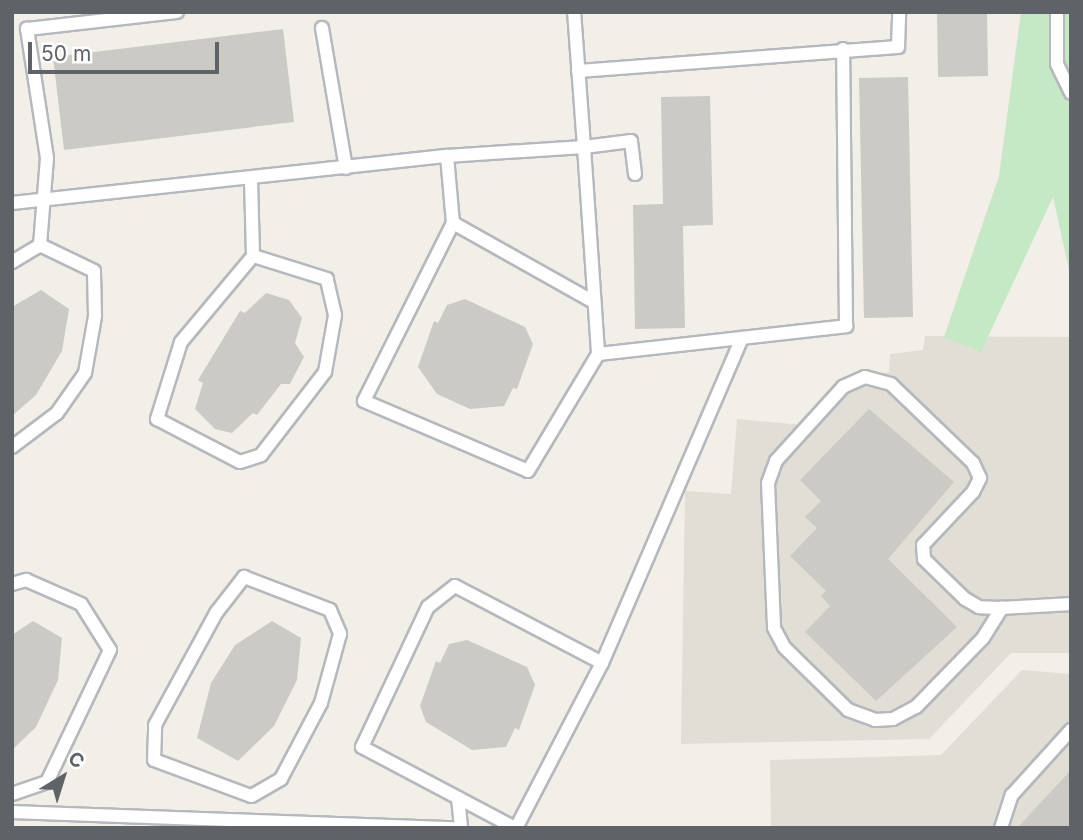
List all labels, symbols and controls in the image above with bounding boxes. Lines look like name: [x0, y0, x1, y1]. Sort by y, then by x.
scale bar: [32, 28, 222, 72]
text: 50 m: [41, 41, 91, 66]
north arrow: [28, 742, 98, 812]
text: С: [64, 747, 89, 773]

